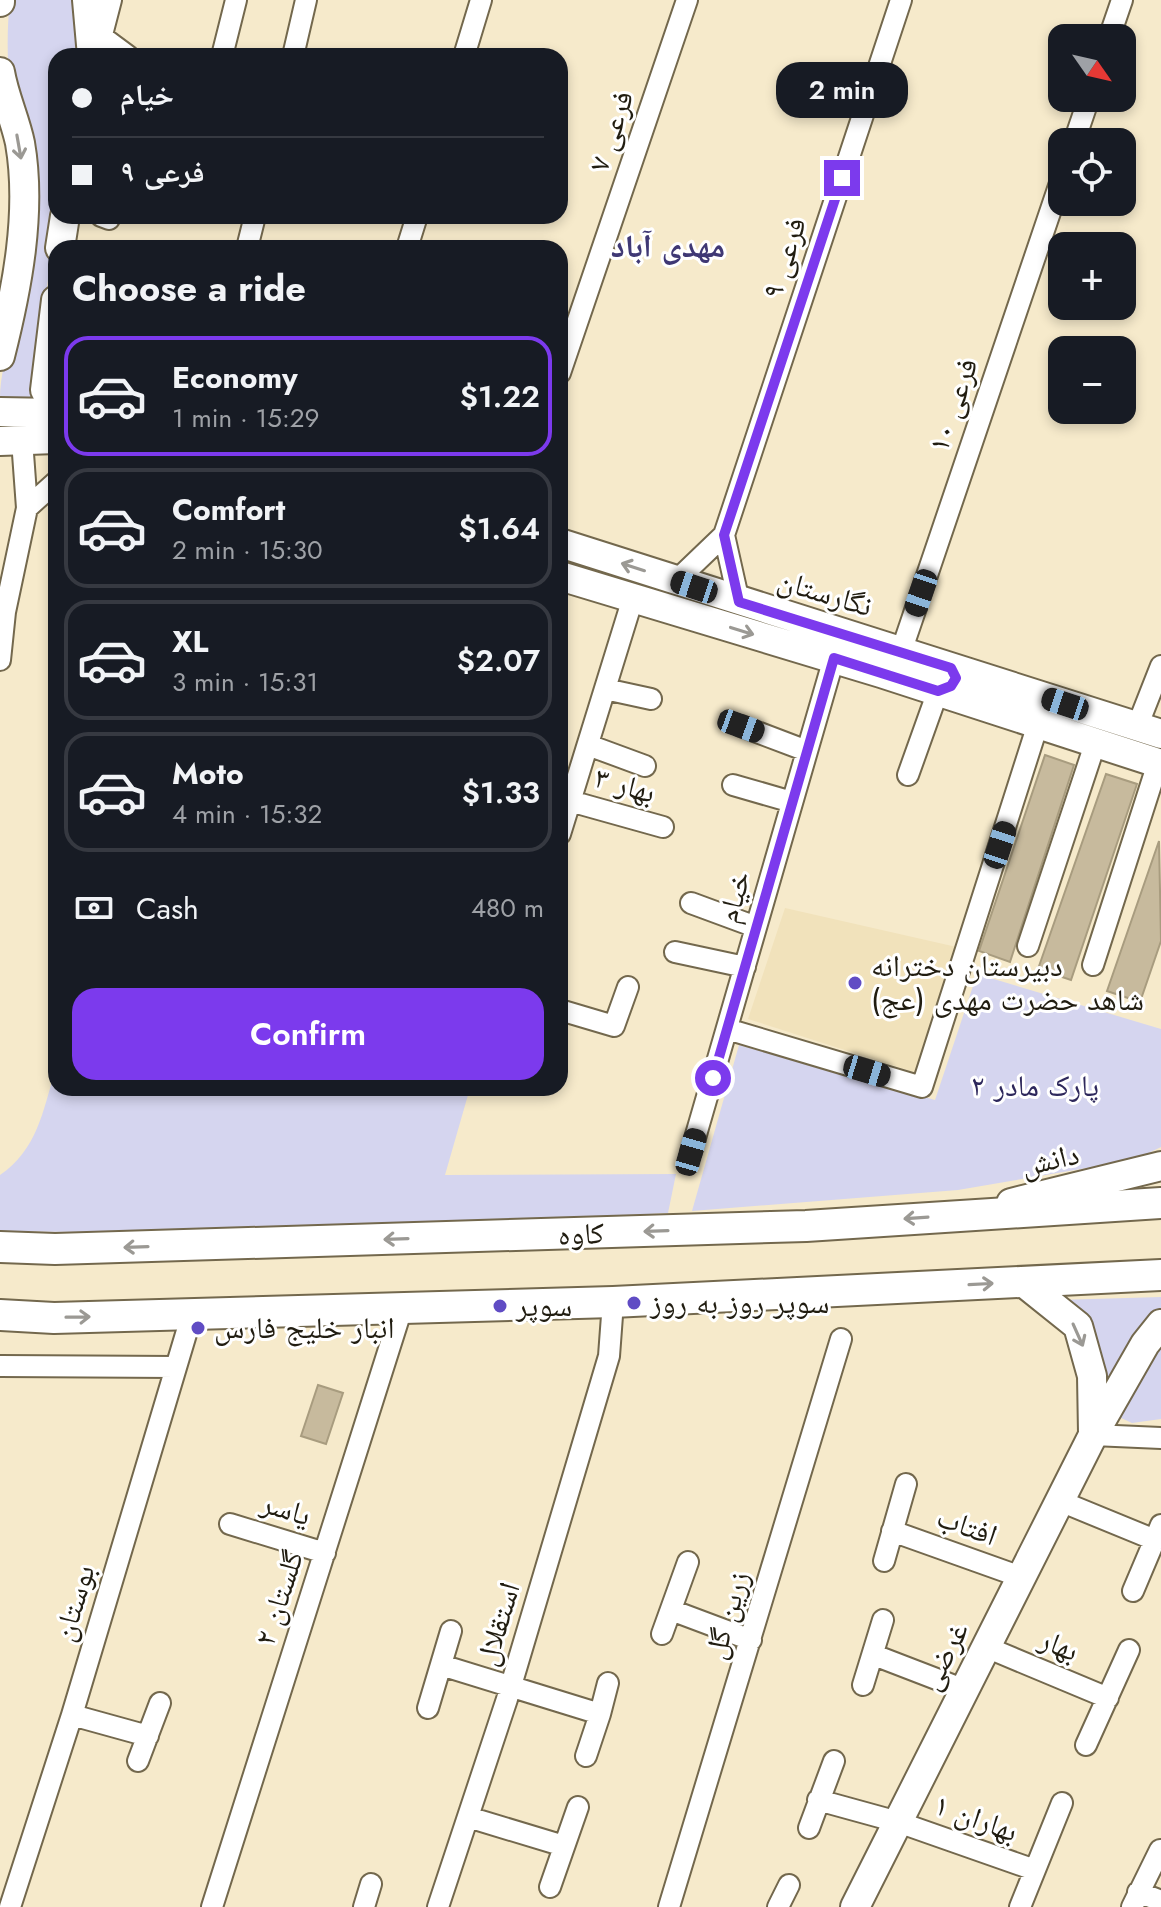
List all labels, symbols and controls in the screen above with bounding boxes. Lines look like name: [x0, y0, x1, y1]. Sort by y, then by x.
north arrow: [1048, 24, 1136, 112]
map controls: [1048, 24, 1136, 424]
callout: 2 min: [776, 62, 908, 118]
text: 2 min: [809, 71, 875, 109]
text: خیام: [120, 73, 174, 116]
street label: فرعی ۷: [577, 85, 644, 177]
button: locate: [1048, 128, 1136, 216]
one-way arrow: [13, 134, 28, 159]
text: فرعی ۹: [120, 150, 205, 193]
route end: [824, 160, 860, 196]
street label: فرعی ۹: [750, 212, 817, 304]
district label: مهدی آباد: [611, 223, 725, 269]
button: +: [1048, 232, 1136, 320]
text: Choose a ride: [72, 262, 306, 314]
button: −: [1048, 336, 1136, 424]
street label: فرعی ۱۰: [917, 352, 989, 457]
text: Economy: [172, 356, 298, 399]
icon: car: [76, 360, 148, 432]
text: $1.22: [460, 375, 540, 418]
text: 1 min · 15:29: [172, 399, 320, 437]
text: Comfort: [172, 488, 285, 531]
icon: car: [76, 492, 148, 564]
text: $1.64: [458, 507, 540, 550]
text: 2 min · 15:30: [172, 531, 323, 569]
street label: نگارستان: [773, 558, 878, 627]
one-way arrow: [621, 559, 646, 574]
car: [902, 566, 940, 620]
car: [667, 568, 721, 606]
text: XL: [172, 620, 208, 663]
icon: car: [76, 624, 148, 696]
one-way arrow: [729, 625, 754, 639]
text: $2.07: [457, 639, 540, 682]
text: 3 min · 15:31: [172, 663, 318, 701]
car: [1038, 685, 1092, 723]
car: [714, 707, 768, 745]
text: Moto: [172, 752, 244, 795]
street label: بهار ۳: [590, 755, 661, 814]
icon: car: [76, 756, 148, 828]
text: $1.33: [462, 771, 540, 814]
text: 4 min · 15:32: [172, 795, 322, 833]
car: [981, 818, 1019, 872]
street label: خیام: [706, 866, 761, 928]
icon: cash: [72, 886, 116, 930]
text: Cash: [136, 887, 199, 930]
text: 480 m: [471, 889, 544, 927]
place label: دبیرستان دخترانه شاهد حضرت مهدی (عج): [871, 944, 1144, 1021]
marker: دبیرستان دخترانه شاهد حضرت مهدی (عج): [846, 974, 864, 992]
button: Confirm: [72, 988, 544, 1080]
car: [841, 1053, 893, 1089]
route start: [695, 1060, 731, 1096]
park label: پارک مادر ۲: [971, 1064, 1099, 1107]
car: [673, 1126, 709, 1178]
street label: دانش: [1017, 1132, 1083, 1187]
street label: کاوه: [557, 1211, 605, 1256]
one-way arrow: [903, 1211, 929, 1226]
one-way arrow: [643, 1223, 670, 1238]
one-way arrow: [383, 1232, 410, 1247]
one-way arrow: [123, 1239, 150, 1254]
one-way arrow: [967, 1276, 994, 1291]
place label: سوپر روز به روز: [649, 1281, 829, 1324]
place label: سوپر: [515, 1284, 572, 1327]
marker: سوپر روز به روز: [625, 1294, 643, 1312]
marker: سوپر: [491, 1297, 509, 1315]
place label: انبار خلیج فارس: [214, 1306, 395, 1349]
one-way arrow: [64, 1309, 91, 1325]
marker: انبار خلیج فارس: [189, 1319, 207, 1337]
one-way arrow: [1072, 1322, 1087, 1346]
street label: یاسر: [255, 1480, 316, 1536]
street label: افتاب: [931, 1495, 1003, 1556]
street label: گلستان ۲: [243, 1545, 314, 1651]
street label: بوستان: [42, 1559, 105, 1646]
street label: زرین گل: [693, 1565, 760, 1664]
street label: استقلال: [464, 1577, 531, 1671]
street label: غرضی: [908, 1614, 979, 1697]
street label: بهار: [1032, 1617, 1085, 1672]
street label: بهاران ۱: [928, 1783, 1024, 1852]

